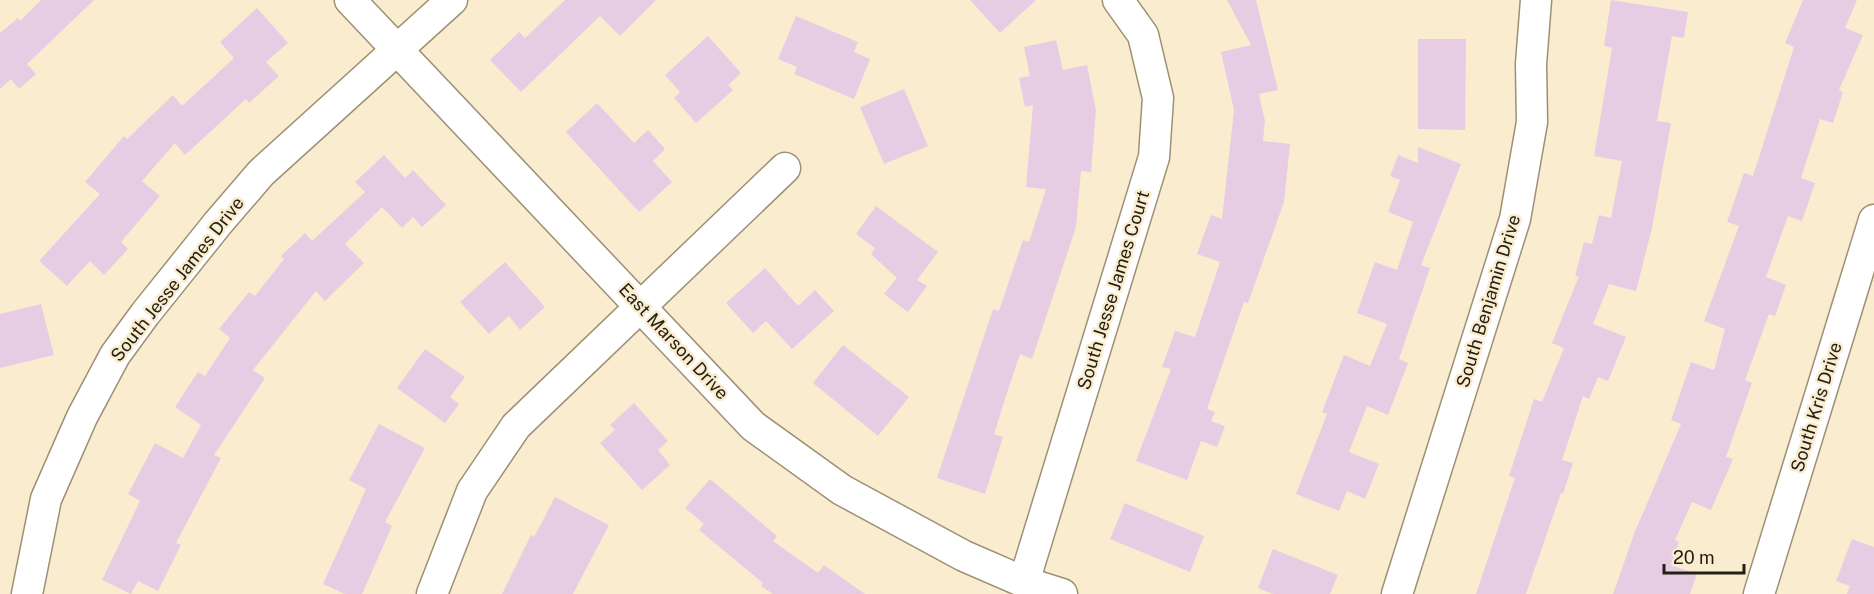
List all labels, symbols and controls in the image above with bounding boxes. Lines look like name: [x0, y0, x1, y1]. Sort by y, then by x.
street label: South Jesse James Court: [1073, 188, 1153, 392]
street label: South Jesse James Drive: [106, 192, 248, 366]
street label: South Benjamin Drive: [1452, 212, 1524, 390]
street label: East Marson Drive: [615, 279, 733, 403]
street label: South Kris Drive: [1786, 340, 1846, 474]
scale bar: [1664, 537, 1744, 575]
text: 20 m: [1673, 547, 1715, 568]

